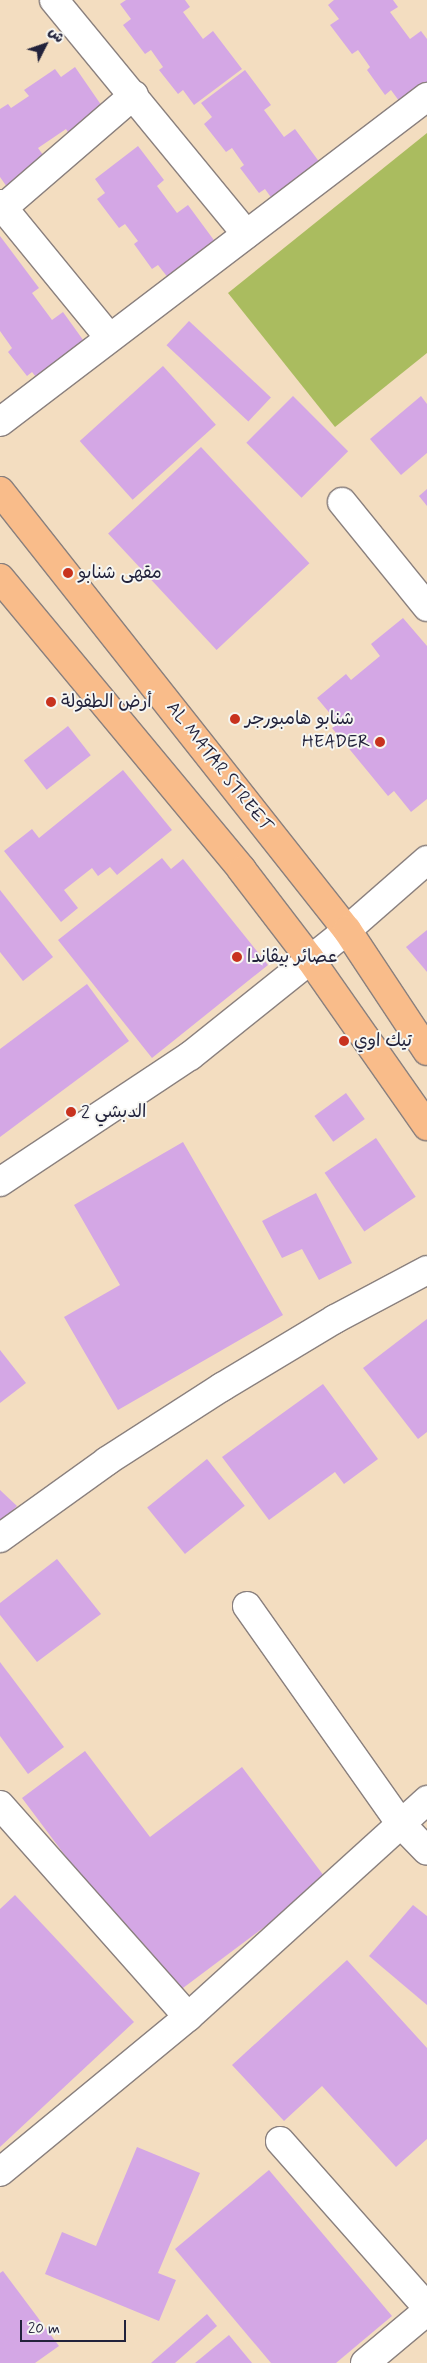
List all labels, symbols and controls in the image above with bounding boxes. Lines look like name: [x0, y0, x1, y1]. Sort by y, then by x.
north arrow: [20, 20, 70, 70]
text: ش: [44, 23, 68, 47]
place label: مقهى شنابو: [78, 562, 162, 584]
marker: مقهى شنابو: [62, 567, 74, 579]
place label: أرض الطفولة: [61, 691, 152, 713]
marker: أرض الطفولة: [45, 696, 57, 708]
street label: AL MATAR STREET: [161, 697, 277, 837]
place label: شنابو هامبورجر: [245, 708, 354, 730]
marker: شنابو هامبورجر: [229, 713, 241, 725]
place label: HEADER: [302, 731, 370, 753]
marker: HEADER: [374, 736, 386, 748]
place label: عصائر بيڤاندا: [247, 946, 337, 968]
marker: عصائر بيڤاندا: [231, 951, 243, 963]
place label: تيك اوي: [354, 1030, 412, 1052]
marker: تيك اوي: [338, 1035, 350, 1047]
place label: الدبشي 2: [81, 1101, 146, 1123]
marker: الدبشي 2: [65, 1106, 77, 1118]
scale bar: [22, 2310, 129, 2342]
text: 20 m: [28, 2319, 60, 2339]

